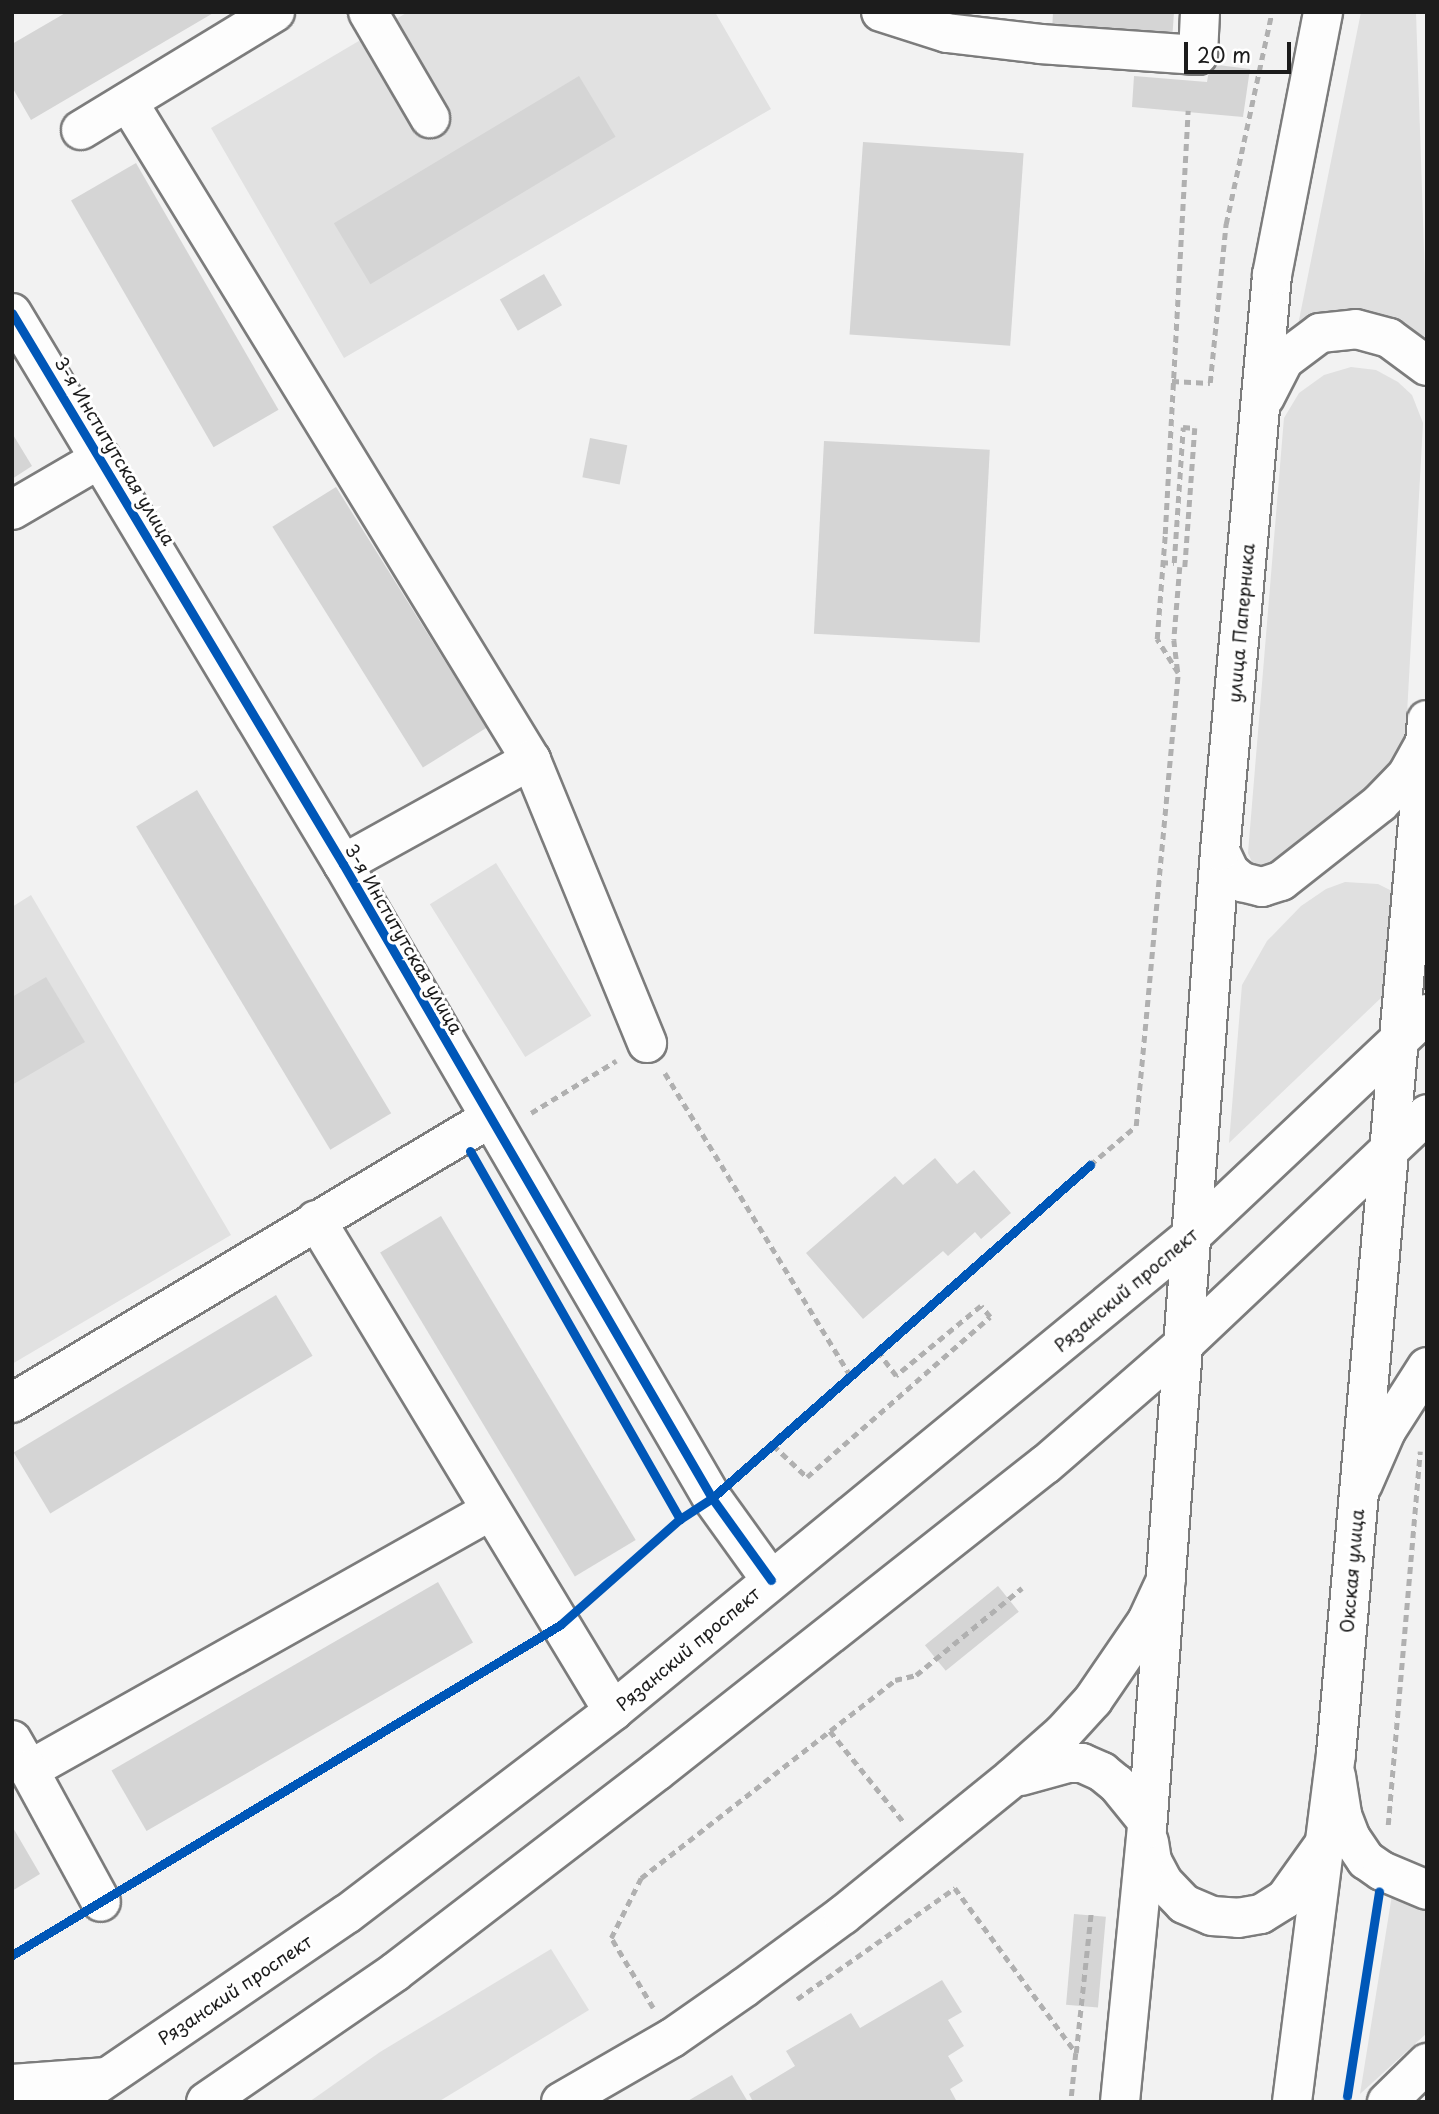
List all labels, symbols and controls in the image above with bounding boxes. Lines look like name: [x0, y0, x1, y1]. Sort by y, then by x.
scale bar: [1187, 28, 1294, 72]
text: 20 m: [1197, 38, 1251, 70]
street label: 3-я Институтская улица: [50, 353, 180, 549]
street label: улица Паперника: [1223, 542, 1259, 704]
street label: 3-я Институтская улица: [340, 840, 468, 1038]
street label: Рязанский проспект: [1050, 1224, 1202, 1356]
street label: Окская улица: [1336, 1508, 1368, 1634]
street label: Рязанский проспект: [612, 1583, 764, 1715]
street label: Рязанский проспект: [154, 1930, 316, 2050]

